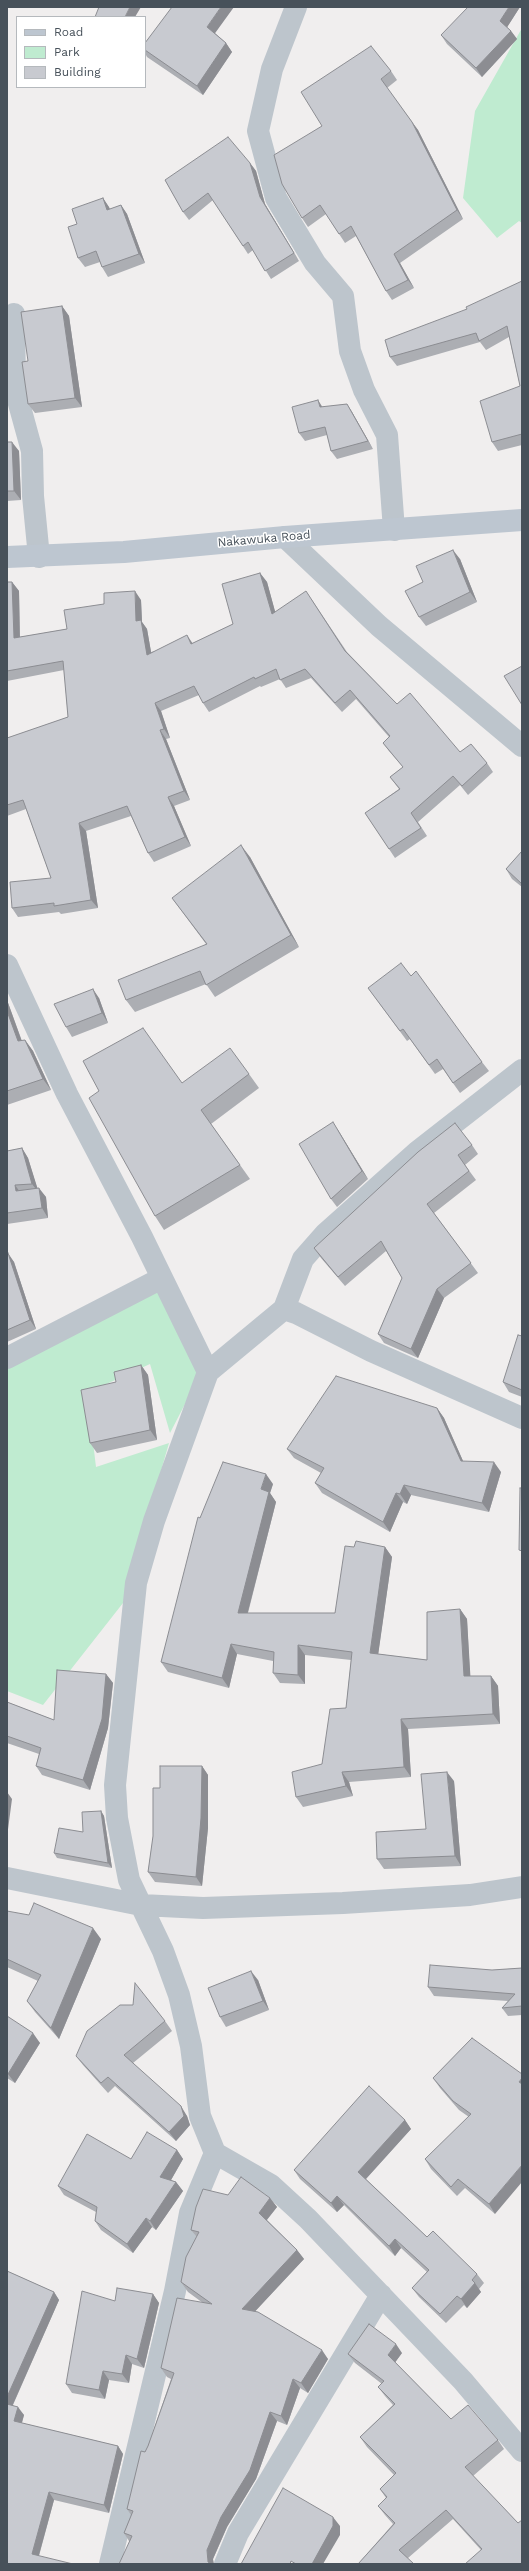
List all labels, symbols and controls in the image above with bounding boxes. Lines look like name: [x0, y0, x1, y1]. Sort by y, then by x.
legend: [16, 16, 146, 88]
text: Road: [54, 25, 83, 39]
text: Park: [54, 45, 80, 59]
text: Building: [54, 65, 101, 79]
street label: Nakawuka Road: [217, 528, 311, 550]

